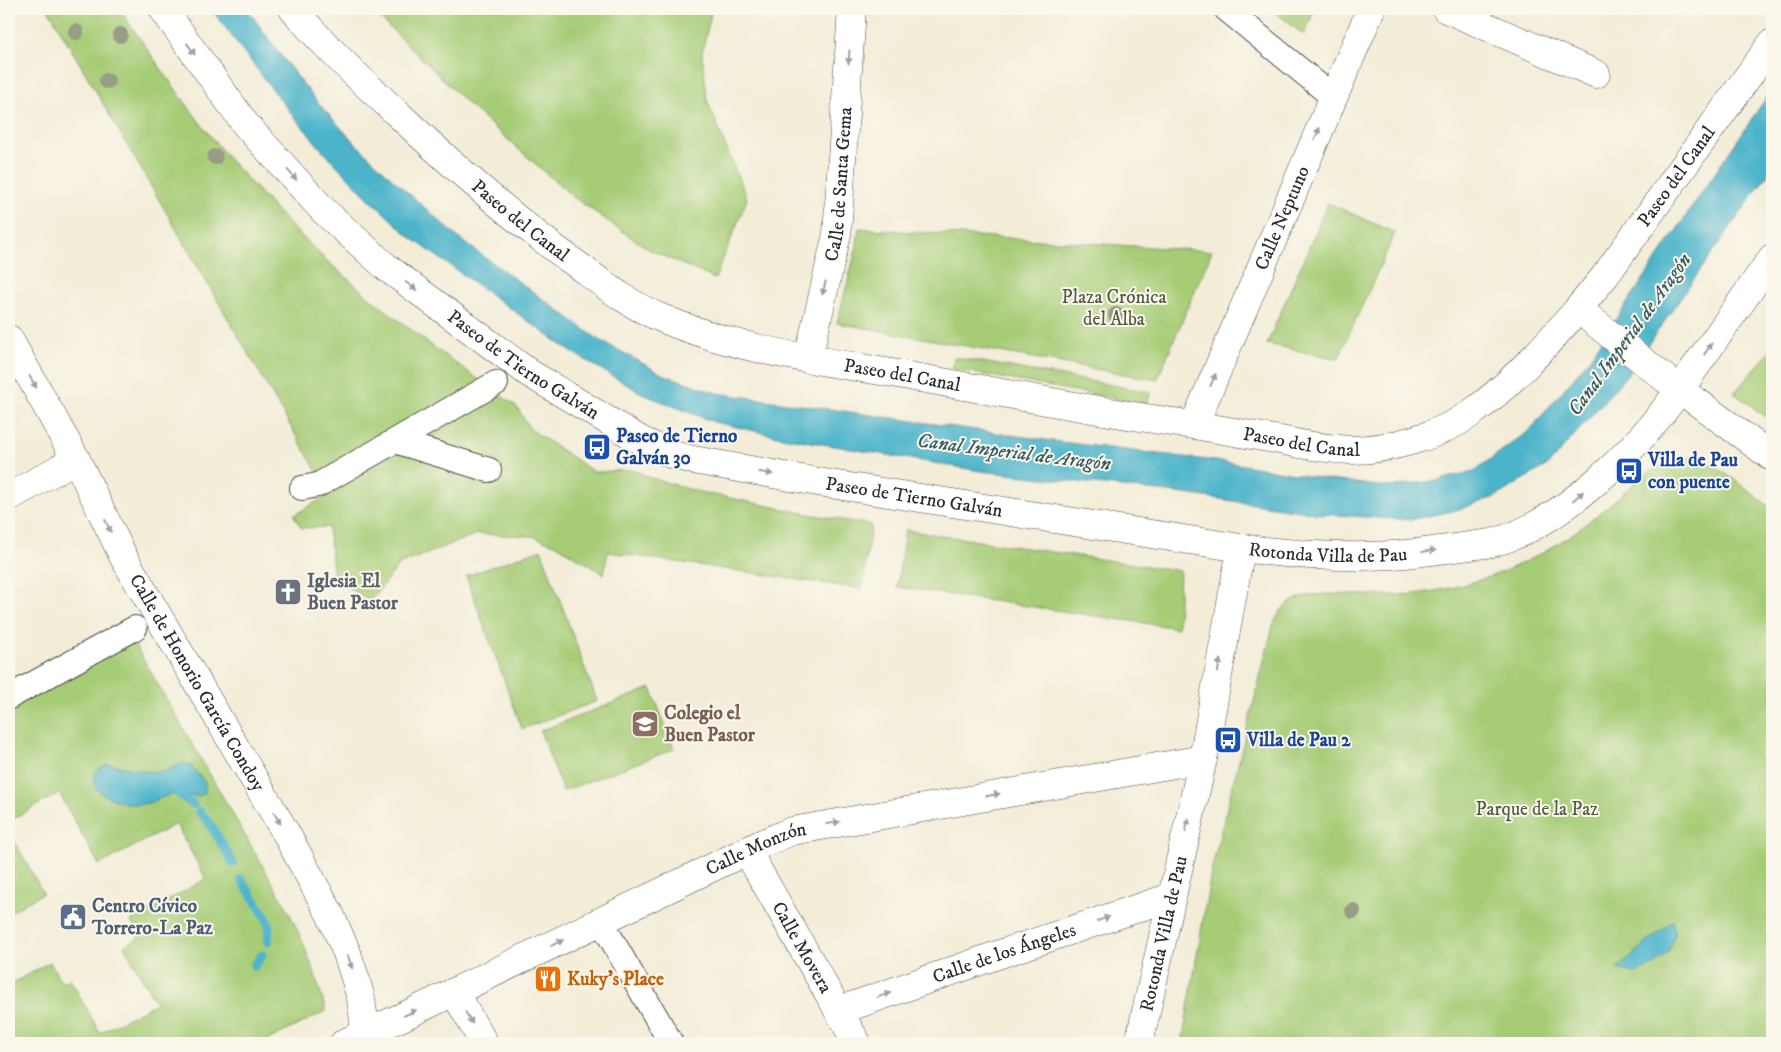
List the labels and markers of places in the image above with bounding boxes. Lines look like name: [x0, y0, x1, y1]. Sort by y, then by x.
place label: Paseo de Tierno Galván 30: [616, 425, 737, 470]
bus stop icon: Paseo de Tierno Galván 30: [582, 432, 612, 462]
place label: Villa de Pau con puente: [1647, 449, 1738, 494]
bus stop icon: Villa de Pau con puente: [1614, 456, 1644, 486]
place label: Iglesia El Buen Pastor: [307, 570, 399, 615]
church icon: Iglesia El Buen Pastor: [273, 577, 303, 607]
place label: Colegio el Buen Pastor: [664, 702, 756, 747]
school or university icon: Colegio el Buen Pastor: [630, 709, 660, 739]
bus stop icon: Villa de Pau 2: [1213, 725, 1243, 755]
place label: Villa de Pau 2: [1246, 729, 1351, 752]
place label: Centro Cívico Torrero-La Paz: [91, 895, 214, 940]
public building icon: Centro Cívico Torrero-La Paz: [58, 902, 88, 932]
restaurant icon: Kuky's Place: [533, 964, 563, 994]
place label: Kuky's Place: [567, 968, 664, 991]

